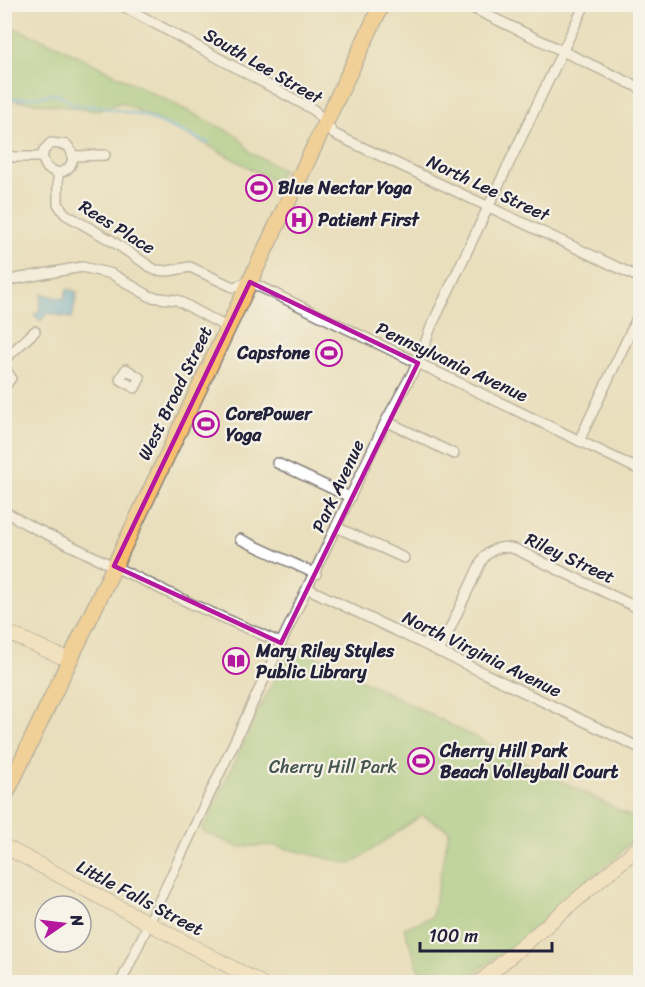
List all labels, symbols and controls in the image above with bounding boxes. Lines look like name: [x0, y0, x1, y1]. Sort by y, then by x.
street label: South Lee Street: [197, 19, 329, 113]
street label: North Lee Street: [421, 145, 555, 231]
place label: Blue Nectar Yoga: [278, 172, 413, 204]
sports icon: Blue Nectar Yoga: [244, 173, 274, 203]
street label: Rees Place: [72, 191, 162, 263]
place label: Patient First: [318, 204, 421, 236]
hospital icon: Patient First: [284, 205, 314, 235]
street label: Pennsylvania Avenue: [371, 313, 534, 411]
street label: West Broad Street: [129, 320, 222, 466]
place label: Capstone: [236, 337, 310, 369]
sports icon: Capstone: [314, 338, 344, 368]
place label: CorePower Yoga: [225, 398, 313, 451]
sports icon: CorePower Yoga: [191, 409, 221, 439]
street label: Park Avenue: [302, 434, 374, 538]
street label: Riley Street: [520, 523, 620, 593]
street label: North Virginia Avenue: [397, 601, 567, 707]
place label: Mary Riley Styles Public Library: [255, 635, 395, 688]
library icon: Mary Riley Styles Public Library: [221, 646, 251, 676]
place label: Cherry Hill Park Beach Volleyball Court: [439, 735, 618, 788]
sports icon: Cherry Hill Park Beach Volleyball Court: [406, 746, 436, 776]
park label: Cherry Hill Park: [269, 751, 397, 783]
street label: Little Falls Street: [70, 851, 210, 945]
north arrow: [33, 894, 93, 954]
text: N: [61, 911, 93, 930]
scale bar: [420, 915, 552, 953]
text: 100 m: [429, 920, 478, 952]

